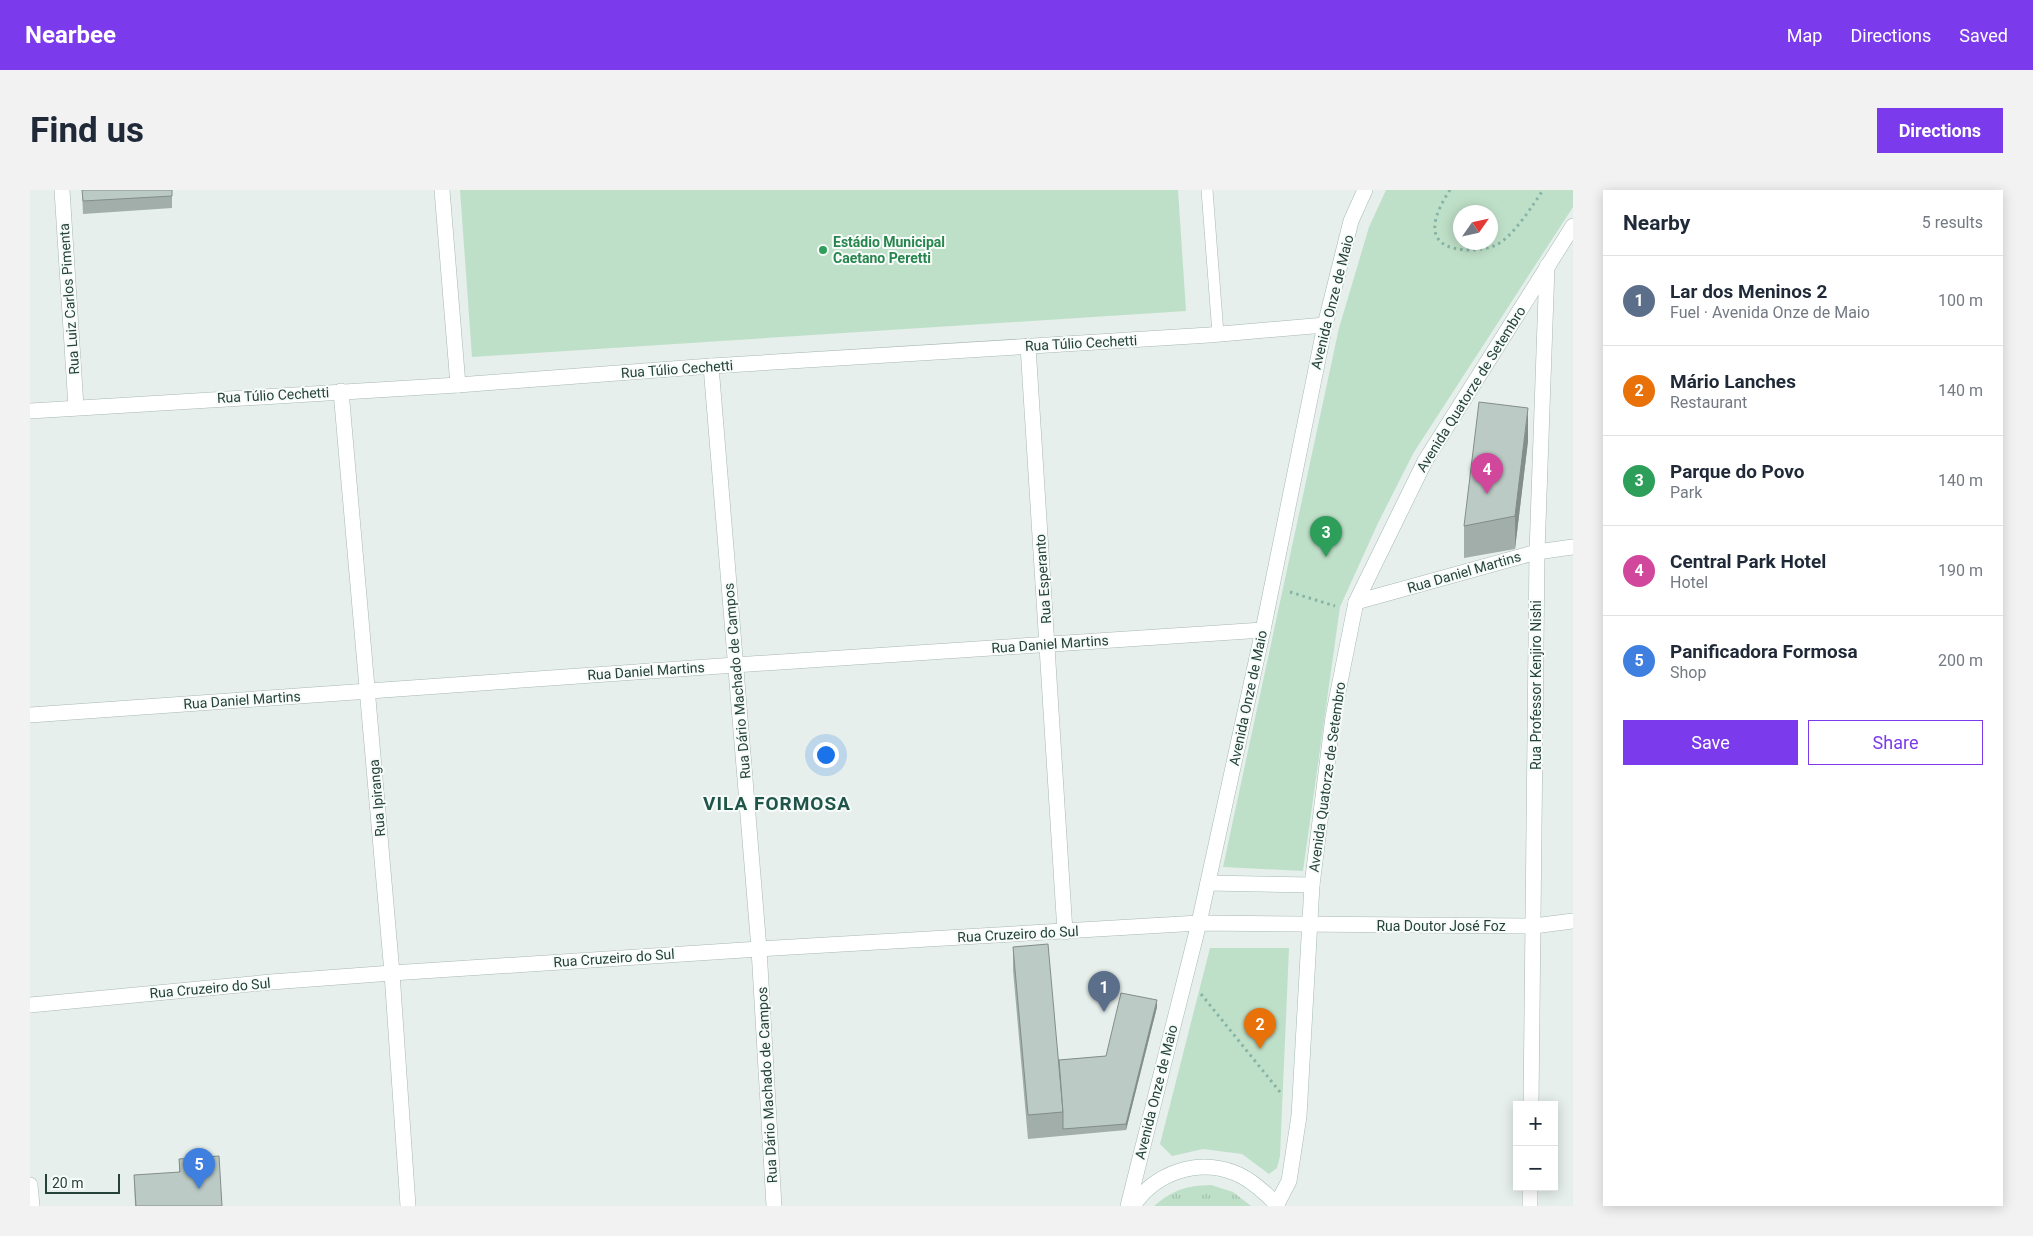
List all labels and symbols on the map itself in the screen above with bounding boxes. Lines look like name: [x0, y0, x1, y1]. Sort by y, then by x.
north arrow: [1453, 205, 1498, 250]
street label: Rua Luiz Carlos Pimenta: [56, 223, 82, 375]
street label: Avenida Onze de Maio: [1308, 233, 1356, 371]
place label: Estádio Municipal Caetano Peretti: [833, 234, 945, 266]
marker: Estádio Municipal Caetano Peretti: [817, 244, 829, 256]
street label: Avenida Quatorze de Setembro: [1413, 303, 1529, 475]
street label: Rua Túlio Cechetti: [1024, 332, 1138, 354]
street label: Rua Túlio Cechetti: [620, 357, 734, 381]
street label: Rua Túlio Cechetti: [216, 384, 330, 406]
pin: 4: [1471, 453, 1503, 494]
pin: 3: [1310, 516, 1342, 557]
street label: Rua Esperanto: [1032, 533, 1054, 625]
street label: Rua Daniel Martins: [1405, 548, 1523, 596]
street label: Rua Dário Machado de Campos: [720, 582, 754, 780]
street label: Rua Professor Kenjiro Nishi: [1528, 600, 1544, 770]
street label: Avenida Onze de Maio: [1226, 629, 1270, 767]
street label: Rua Daniel Martins: [991, 632, 1109, 656]
street label: Rua Daniel Martins: [587, 659, 705, 683]
street label: Avenida Quatorze de Setembro: [1306, 681, 1348, 873]
street label: Rua Daniel Martins: [183, 688, 301, 712]
your location: [813, 742, 839, 768]
street label: Rua Ipiranga: [366, 759, 388, 837]
district label: VILA FORMOSA: [703, 792, 851, 815]
street label: Rua Doutor José Foz: [1376, 918, 1506, 934]
street label: Rua Cruzeiro do Sul: [957, 923, 1079, 945]
street label: Rua Cruzeiro do Sul: [553, 946, 675, 970]
pin: 1: [1088, 971, 1120, 1012]
street label: Rua Cruzeiro do Sul: [149, 975, 271, 1001]
street label: Rua Dário Machado de Campos: [754, 986, 780, 1184]
pin: 2: [1244, 1008, 1276, 1049]
street label: Avenida Onze de Maio: [1132, 1023, 1180, 1161]
pin: 5: [183, 1148, 215, 1189]
scale bar: [45, 1171, 120, 1194]

